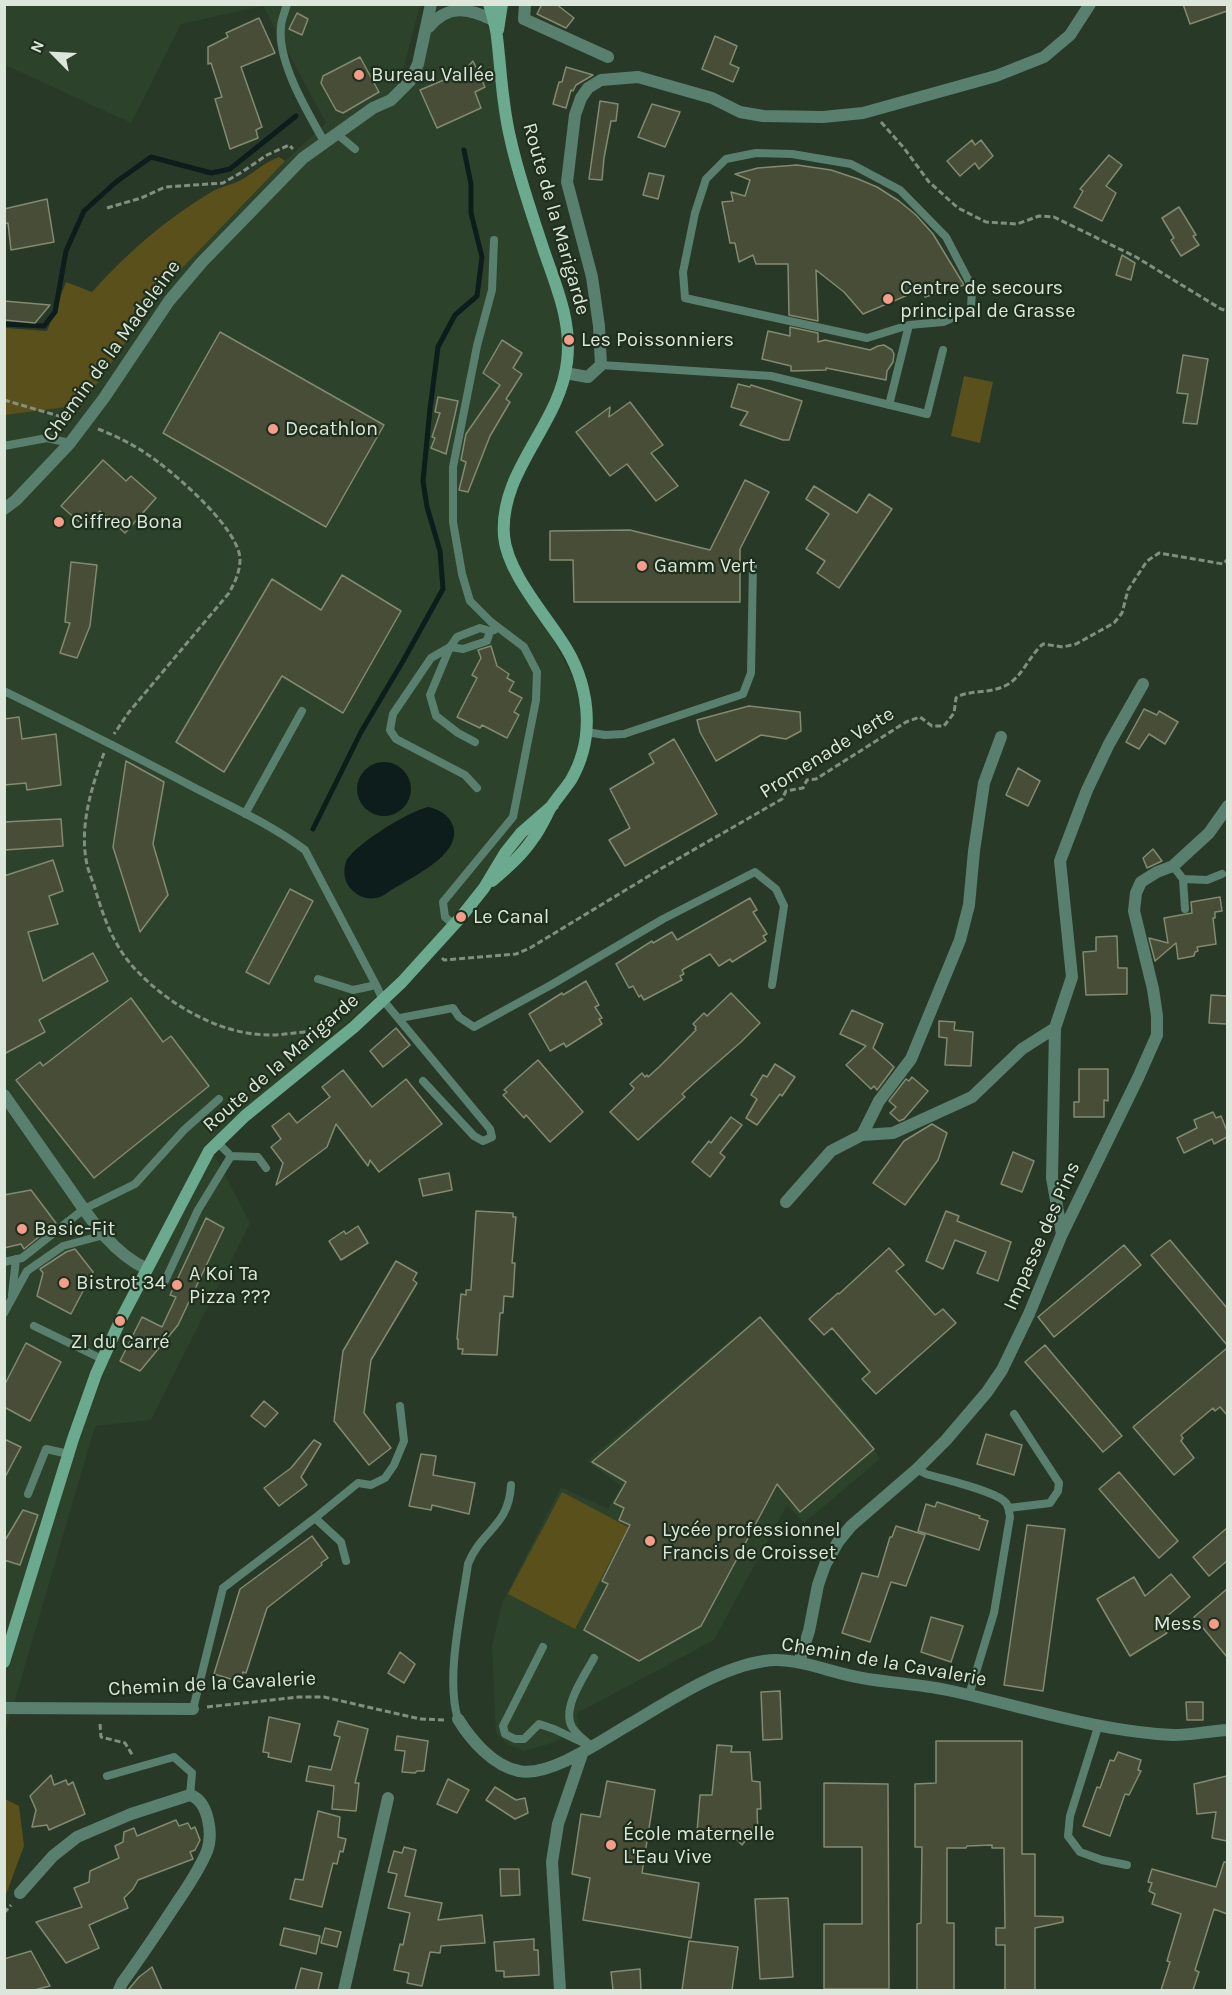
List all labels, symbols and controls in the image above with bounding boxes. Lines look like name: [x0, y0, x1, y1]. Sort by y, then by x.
north arrow: [24, 24, 84, 84]
text: N: [26, 37, 48, 56]
place label: Bureau Vallée: [371, 63, 494, 87]
marker: Bureau Vallée: [352, 68, 366, 82]
street label: Route de la Marigarde: [517, 120, 595, 318]
street label: Chemin de la Madeleine: [38, 256, 186, 446]
place label: Centre de secours principal de Grasse: [900, 276, 1076, 323]
marker: Centre de secours principal de Grasse: [881, 292, 895, 306]
place label: Les Poissonniers: [581, 328, 734, 352]
marker: Les Poissonniers: [562, 333, 576, 347]
place label: Decathlon: [285, 417, 378, 441]
marker: Decathlon: [266, 422, 280, 436]
place label: Ciffreo Bona: [71, 510, 183, 534]
marker: Ciffreo Bona: [52, 515, 66, 529]
place label: Gamm Vert: [654, 554, 756, 578]
marker: Gamm Vert: [635, 559, 649, 573]
street label: Promenade Verte: [755, 702, 899, 804]
place label: Le Canal: [473, 905, 549, 929]
marker: Le Canal: [454, 910, 468, 924]
street label: Route de la Marigarde: [198, 989, 364, 1137]
street label: Impasse des Pins: [998, 1158, 1086, 1314]
place label: Basic-Fit: [34, 1217, 115, 1241]
marker: Basic-Fit: [15, 1222, 29, 1236]
place label: A Koi Ta Pizza ???: [189, 1262, 271, 1309]
place label: Bistrot 34: [76, 1271, 166, 1295]
marker: Bistrot 34: [57, 1276, 71, 1290]
marker: A Koi Ta Pizza ???: [170, 1278, 184, 1292]
marker: ZI du Carré: [113, 1314, 127, 1328]
place label: ZI du Carré: [71, 1330, 169, 1354]
place label: Lycée professionnel Francis de Croisset: [662, 1518, 841, 1565]
marker: Lycée professionnel Francis de Croisset: [643, 1534, 657, 1548]
place label: Mess: [1154, 1612, 1202, 1636]
marker: Mess: [1207, 1617, 1221, 1631]
street label: Chemin de la Cavalerie: [780, 1632, 988, 1692]
street label: Chemin de la Cavalerie: [108, 1667, 316, 1701]
place label: École maternelle L'Eau Vive: [623, 1822, 775, 1869]
marker: École maternelle L'Eau Vive: [604, 1838, 618, 1852]

